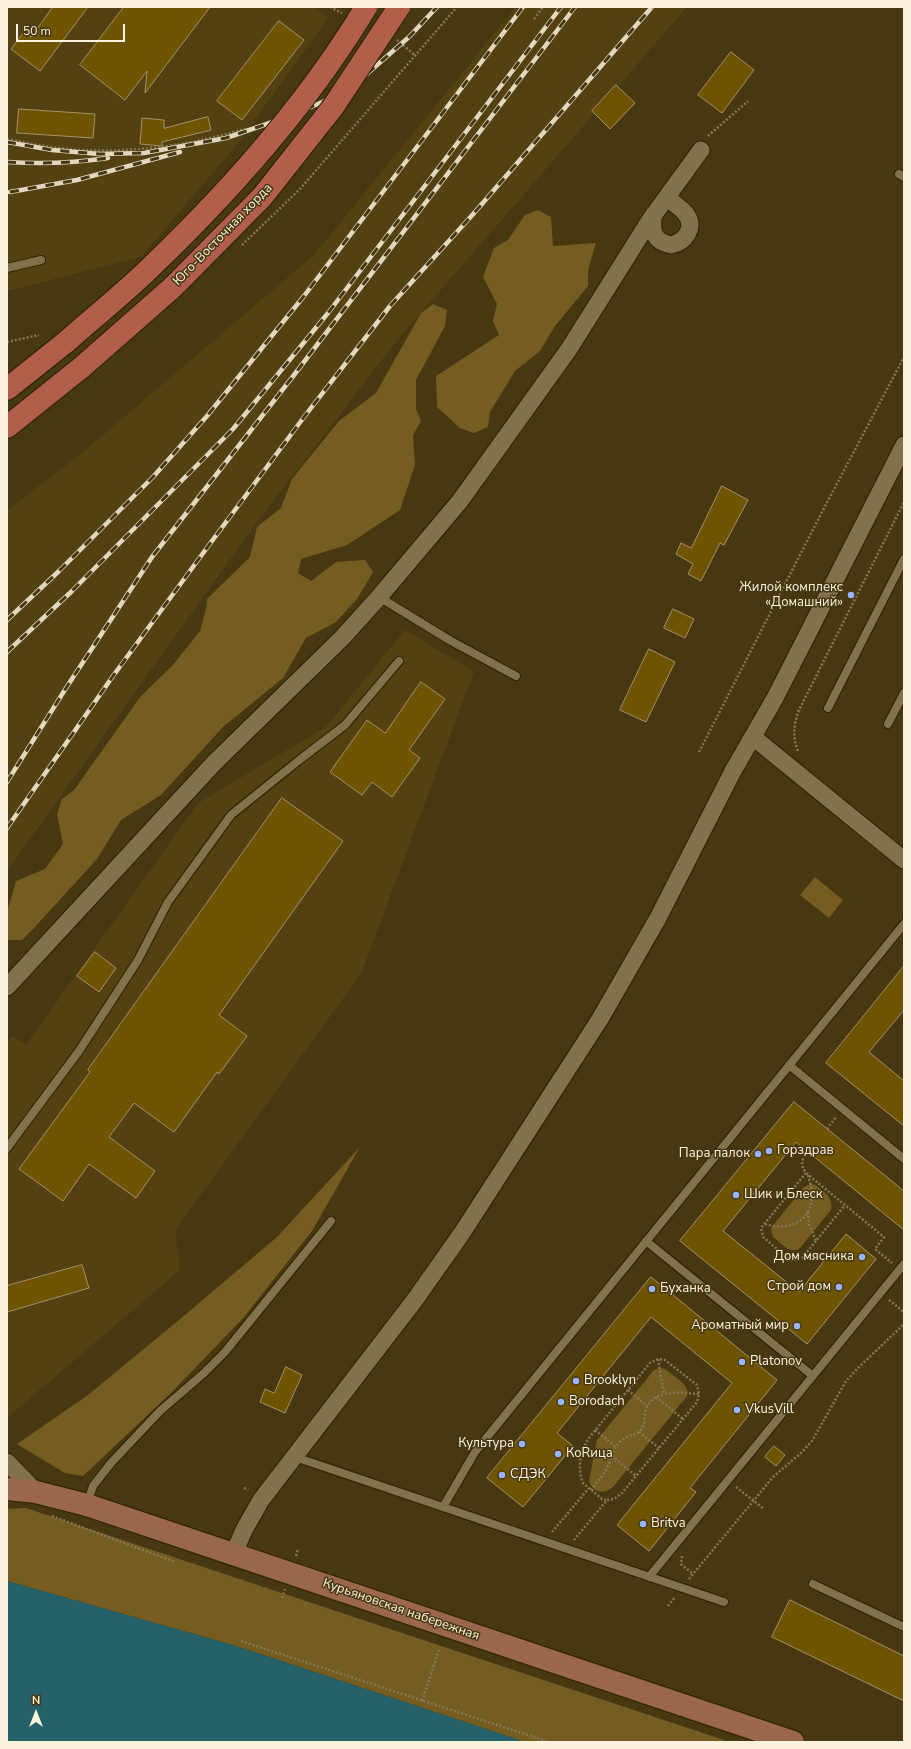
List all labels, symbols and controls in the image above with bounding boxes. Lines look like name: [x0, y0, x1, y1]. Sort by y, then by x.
scale bar: [18, 16, 127, 42]
text: 50 m: [23, 23, 51, 39]
street label: Юго-Восточная хорда: [170, 181, 276, 289]
place label: Жилой комплекс «Домашний»: [739, 580, 843, 611]
marker: Жилой комплекс «Домашний»: [846, 590, 856, 600]
place label: Горздрав: [777, 1143, 834, 1159]
place label: Пара палок: [679, 1146, 750, 1162]
marker: Горздрав: [764, 1146, 774, 1156]
marker: Пара палок: [753, 1149, 763, 1159]
place label: Шик и Блеск: [744, 1187, 822, 1203]
marker: Шик и Блеск: [731, 1190, 741, 1200]
place label: Дом мясника: [774, 1249, 854, 1265]
marker: Дом мясника: [857, 1252, 867, 1262]
place label: Строй дом: [767, 1279, 831, 1295]
place label: Буханка: [660, 1281, 711, 1297]
marker: Строй дом: [834, 1282, 844, 1292]
marker: Буханка: [647, 1284, 657, 1294]
place label: Ароматный мир: [691, 1318, 789, 1334]
marker: Ароматный мир: [792, 1321, 802, 1331]
place label: Platonov: [750, 1354, 802, 1370]
marker: Platonov: [737, 1357, 747, 1367]
place label: Brooklyn: [584, 1373, 636, 1389]
marker: Brooklyn: [571, 1376, 581, 1386]
place label: Borodach: [569, 1394, 625, 1410]
marker: Borodach: [556, 1397, 566, 1407]
place label: VkusVill: [745, 1402, 794, 1418]
marker: VkusVill: [732, 1405, 742, 1415]
place label: Культура: [458, 1436, 514, 1452]
marker: Культура: [517, 1439, 527, 1449]
place label: КоRица: [566, 1446, 613, 1462]
marker: КоRица: [553, 1449, 563, 1459]
place label: СДЭК: [510, 1467, 546, 1483]
marker: СДЭК: [497, 1470, 507, 1480]
place label: Britva: [651, 1516, 686, 1532]
marker: Britva: [638, 1519, 648, 1529]
street label: Курьяновская набережная: [321, 1576, 481, 1644]
north arrow: [16, 1693, 56, 1733]
text: N: [32, 1693, 40, 1708]

